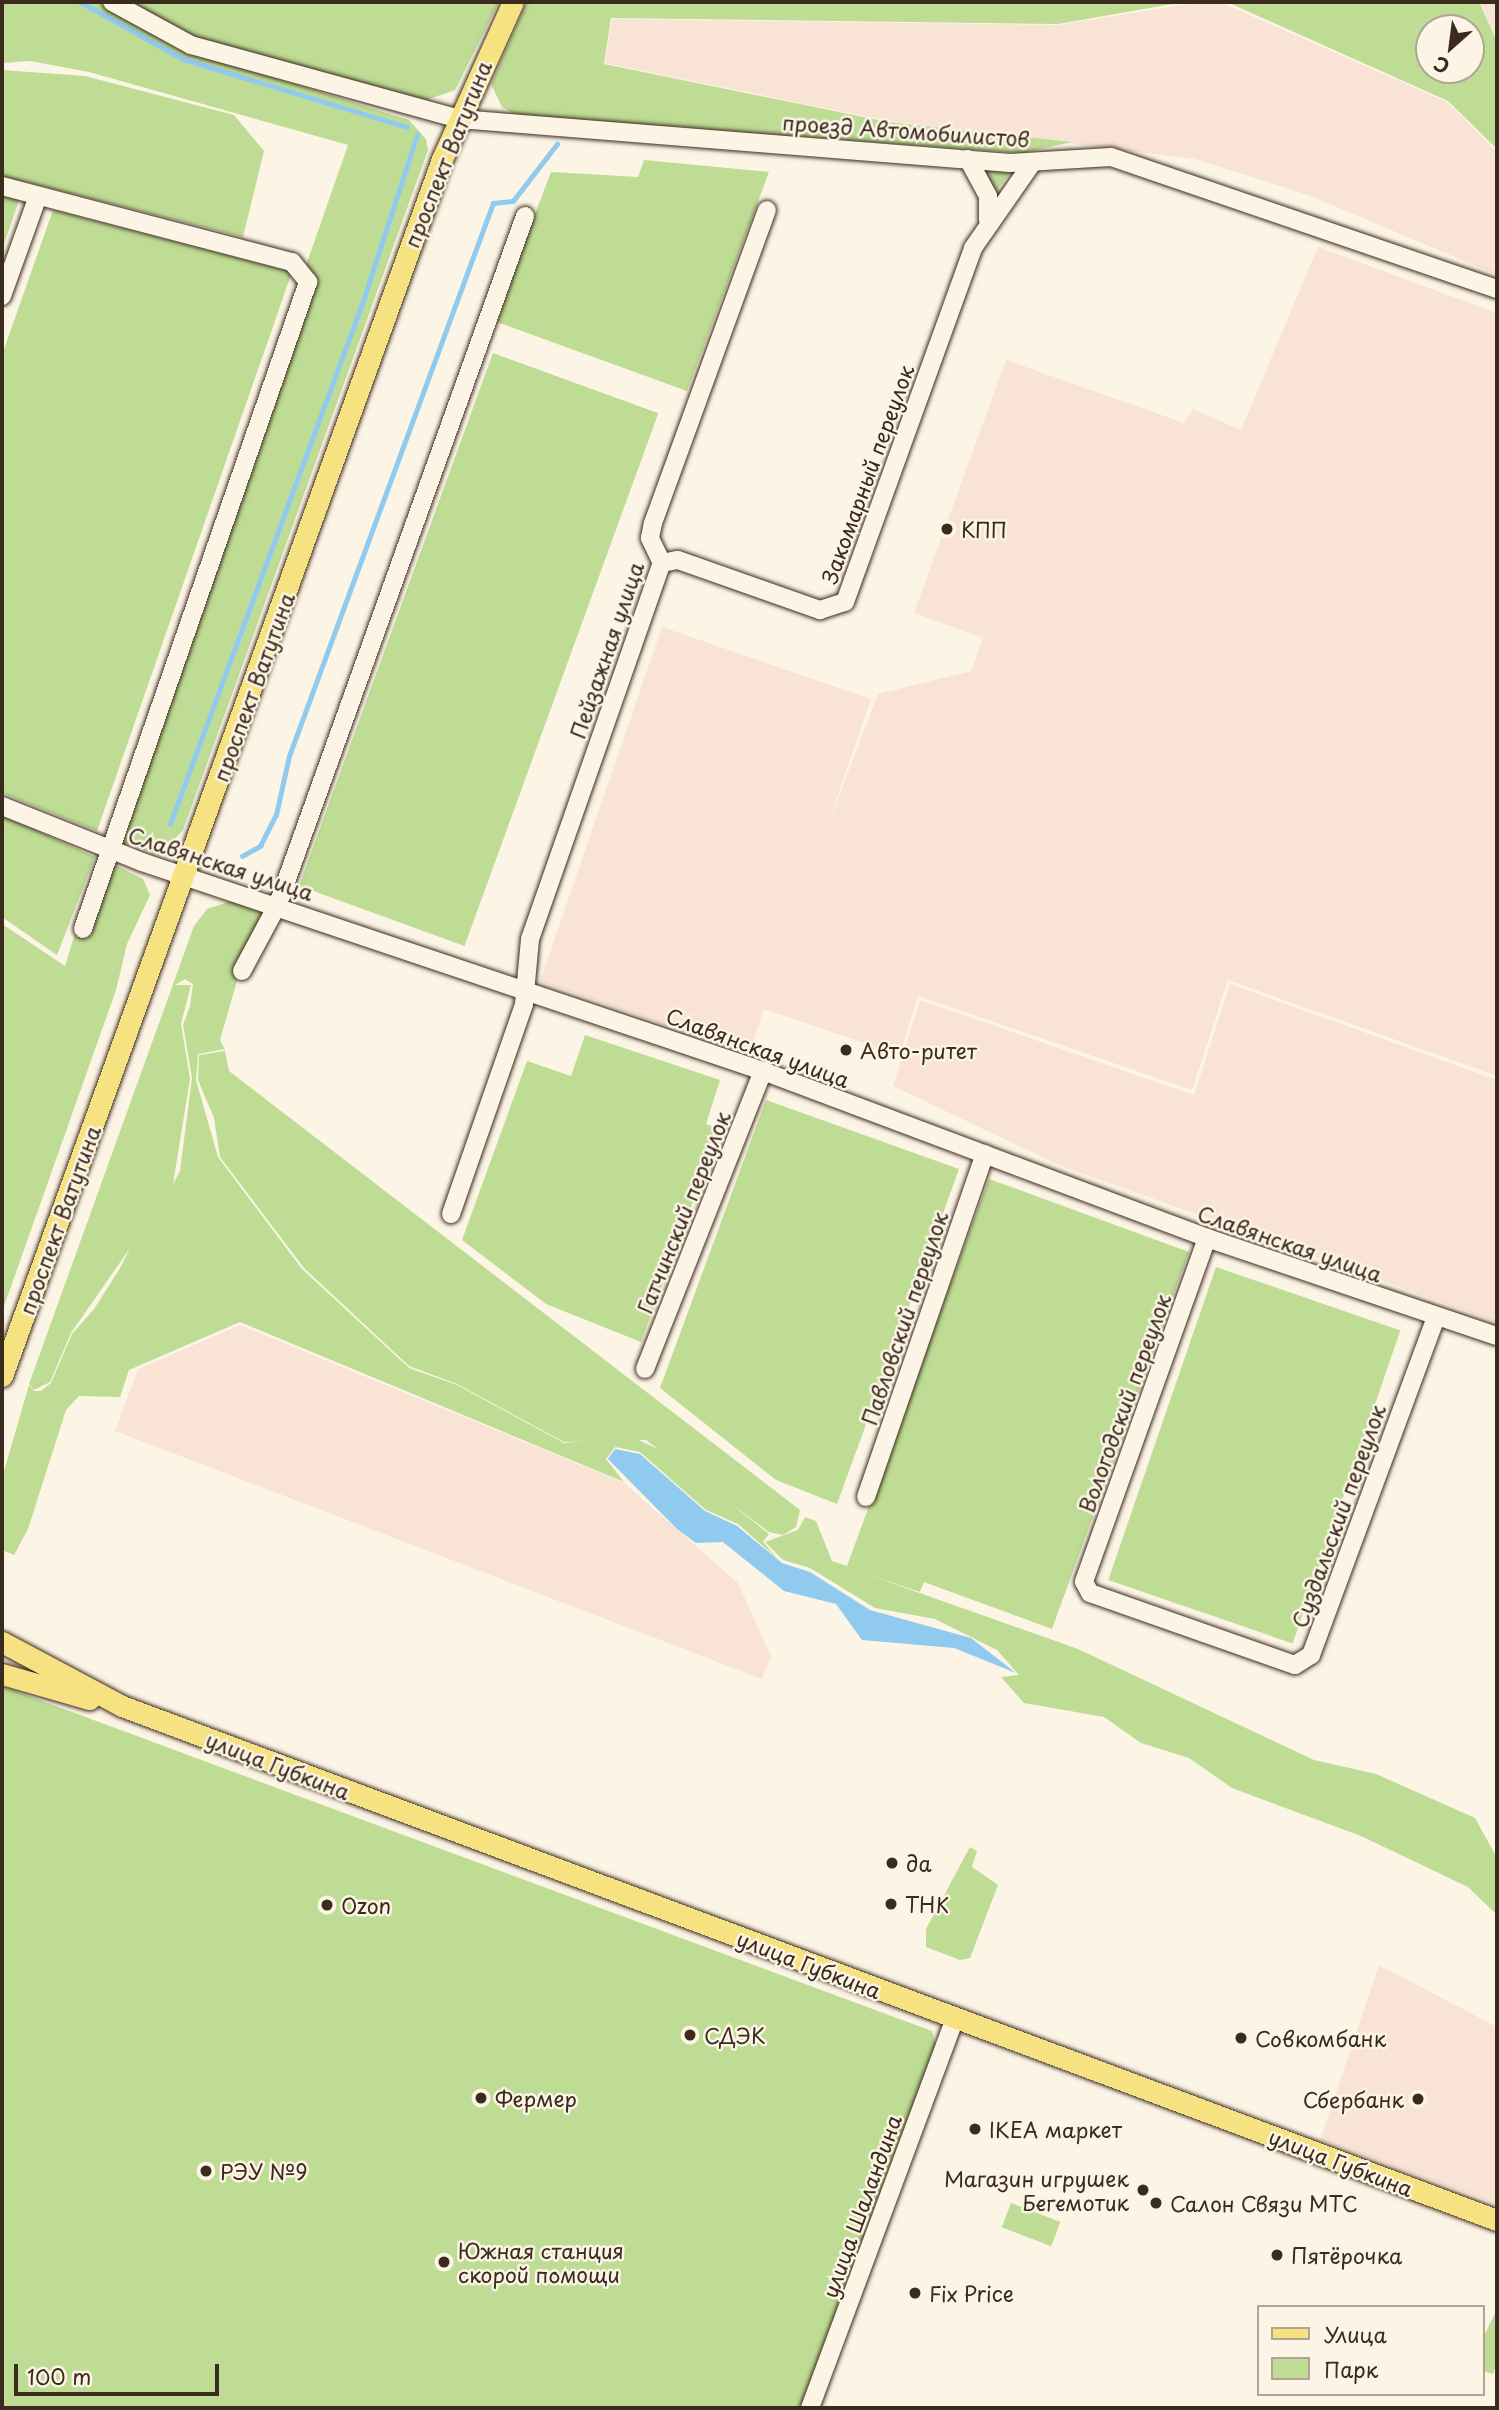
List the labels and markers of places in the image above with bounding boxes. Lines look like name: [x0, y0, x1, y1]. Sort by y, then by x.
place label: КПП: [961, 516, 1007, 542]
marker: КПП: [939, 521, 955, 537]
place label: Авто-ритет: [860, 1037, 977, 1063]
marker: Авто-ритет: [838, 1042, 854, 1058]
place label: да: [906, 1850, 931, 1876]
marker: да: [884, 1855, 900, 1871]
place label: ТНК: [905, 1891, 949, 1917]
place label: Ozon: [341, 1892, 391, 1918]
marker: ТНК: [883, 1896, 899, 1912]
marker: Ozon: [319, 1897, 335, 1913]
place label: СДЭК: [704, 2022, 766, 2048]
place label: Совкомбанк: [1255, 2025, 1386, 2051]
marker: СДЭК: [682, 2027, 698, 2043]
marker: Совкомбанк: [1233, 2030, 1249, 2046]
place label: Фермер: [495, 2085, 577, 2111]
place label: Сбербанк: [1303, 2086, 1404, 2112]
marker: Фермер: [473, 2090, 489, 2106]
marker: Сбербанк: [1410, 2091, 1426, 2107]
place label: IKEA маркет: [989, 2116, 1122, 2142]
marker: IKEA маркет: [967, 2121, 983, 2137]
place label: РЭУ №9: [220, 2158, 307, 2184]
marker: РЭУ №9: [198, 2163, 214, 2179]
place label: Магазин игрушек Бегемотик: [944, 2165, 1129, 2215]
marker: Магазин игрушек Бегемотик: [1135, 2182, 1151, 2198]
place label: Салон Связи МТС: [1170, 2190, 1358, 2216]
marker: Салон Связи МТС: [1148, 2195, 1164, 2211]
place label: Южная станция скорой помощи: [458, 2237, 624, 2287]
place label: Пятёрочка: [1291, 2242, 1402, 2268]
marker: Пятёрочка: [1269, 2247, 1285, 2263]
marker: Южная станция скорой помощи: [436, 2254, 452, 2270]
place label: Fix Price: [929, 2280, 1014, 2306]
marker: Fix Price: [907, 2285, 923, 2301]

